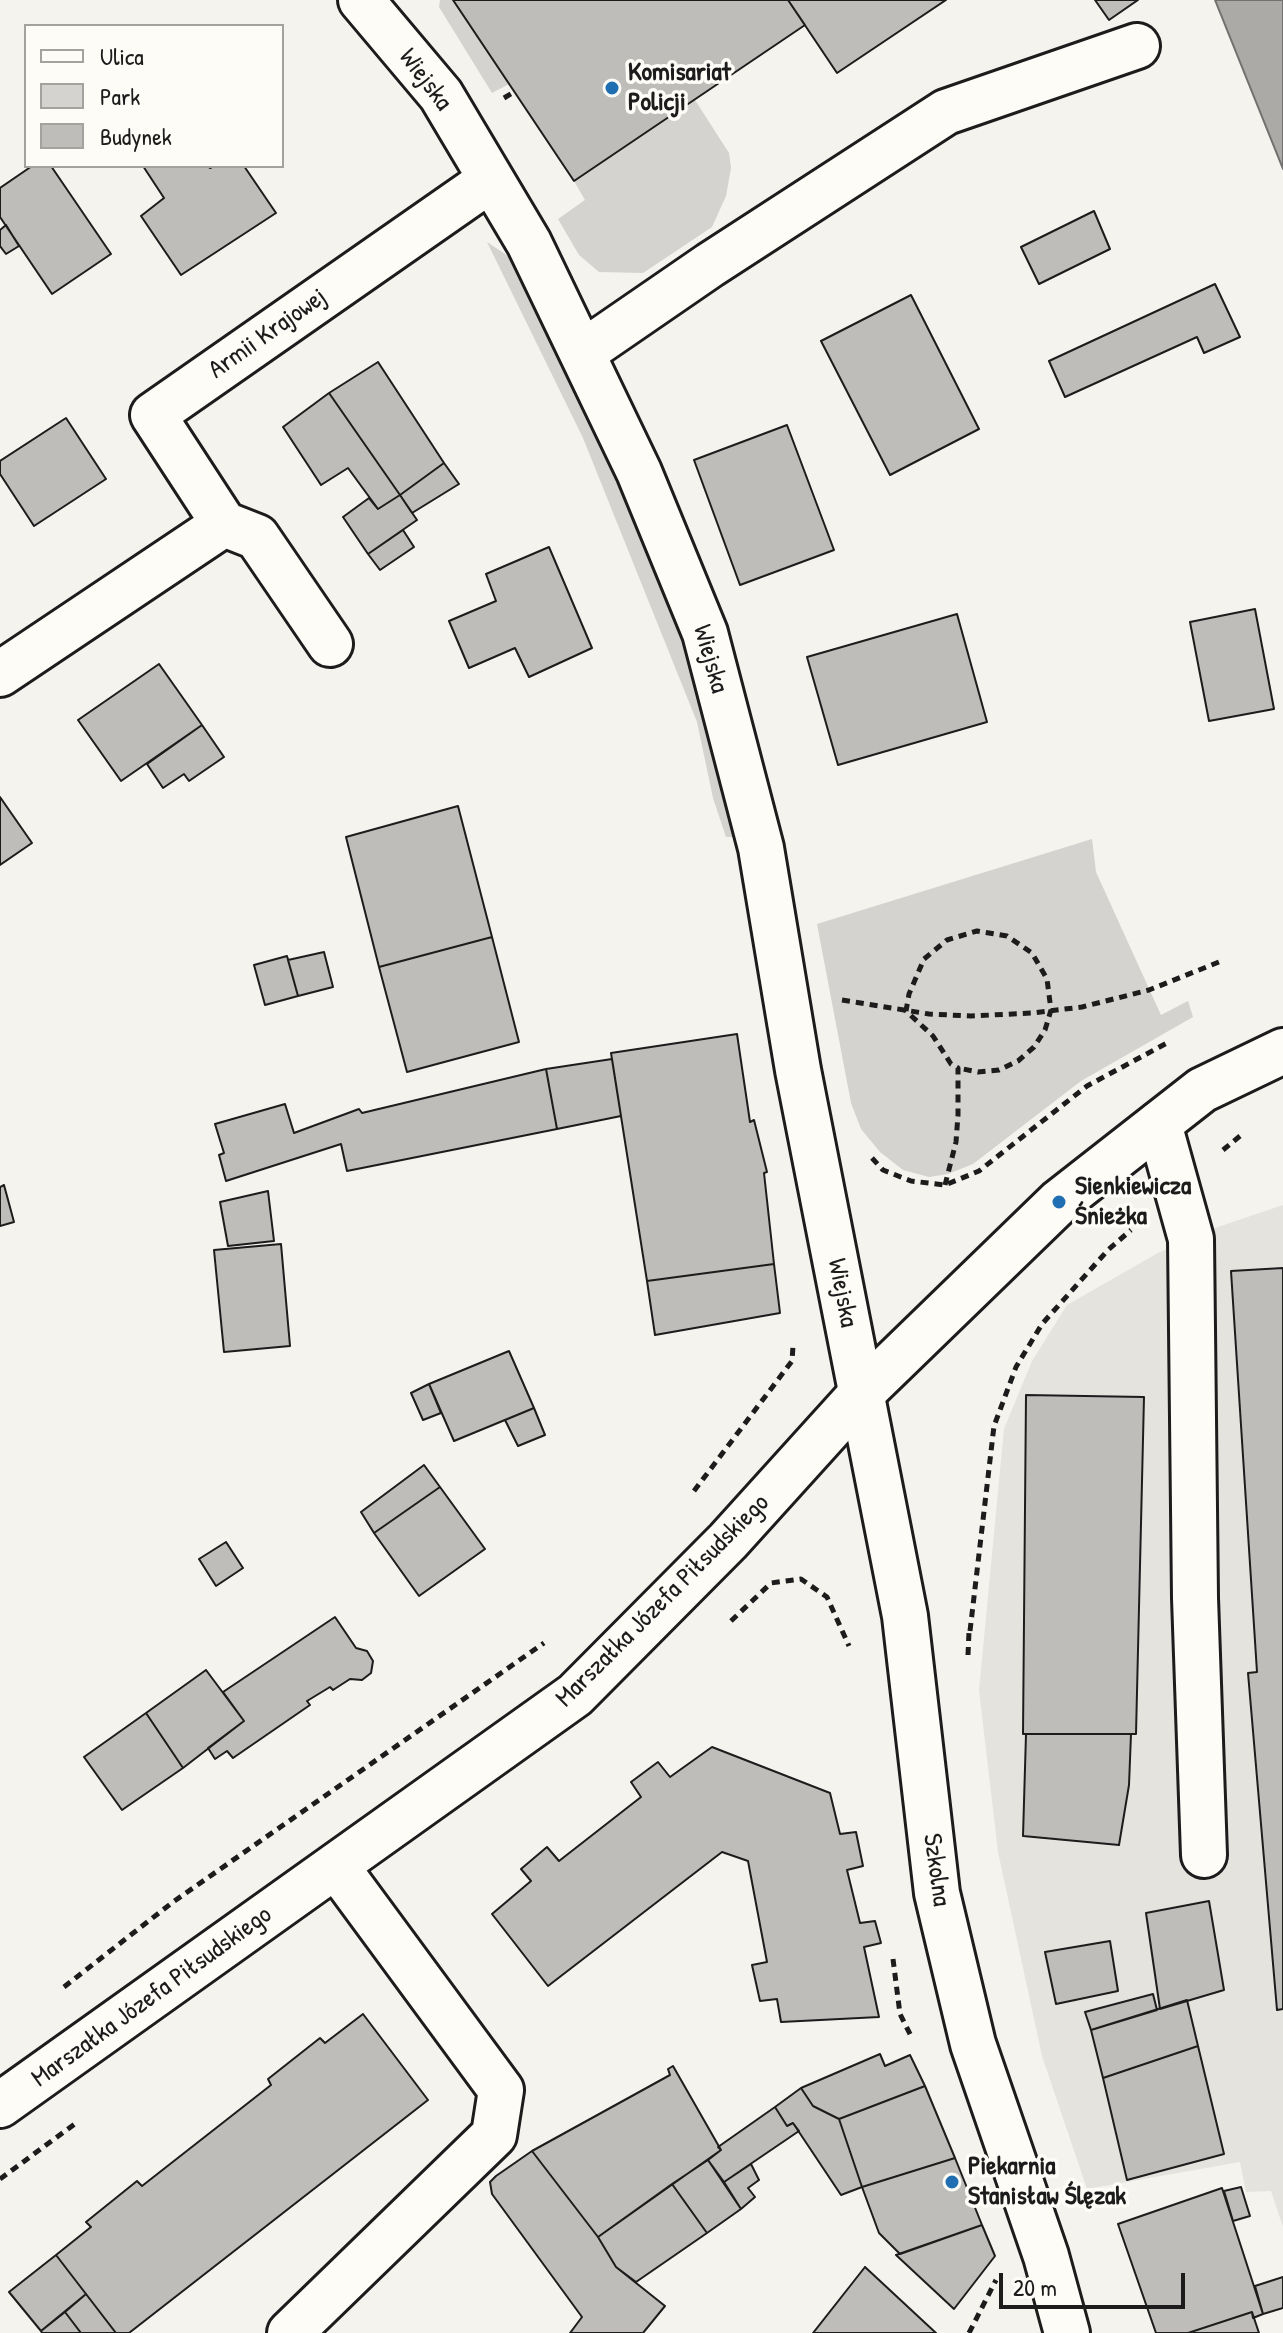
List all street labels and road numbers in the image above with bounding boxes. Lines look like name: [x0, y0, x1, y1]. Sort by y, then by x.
street label: Wiejska: [392, 43, 458, 117]
street label: Armii Krajowej: [203, 282, 333, 386]
street label: Wiejska: [685, 621, 735, 697]
street label: Wiejska: [820, 1256, 864, 1330]
street label: Marszałka Józefa Piłsudskiego: [550, 1488, 776, 1714]
street label: Szkolna: [915, 1832, 957, 1908]
street label: Marszałka Józefa Piłsudskiego: [26, 1900, 278, 2094]

